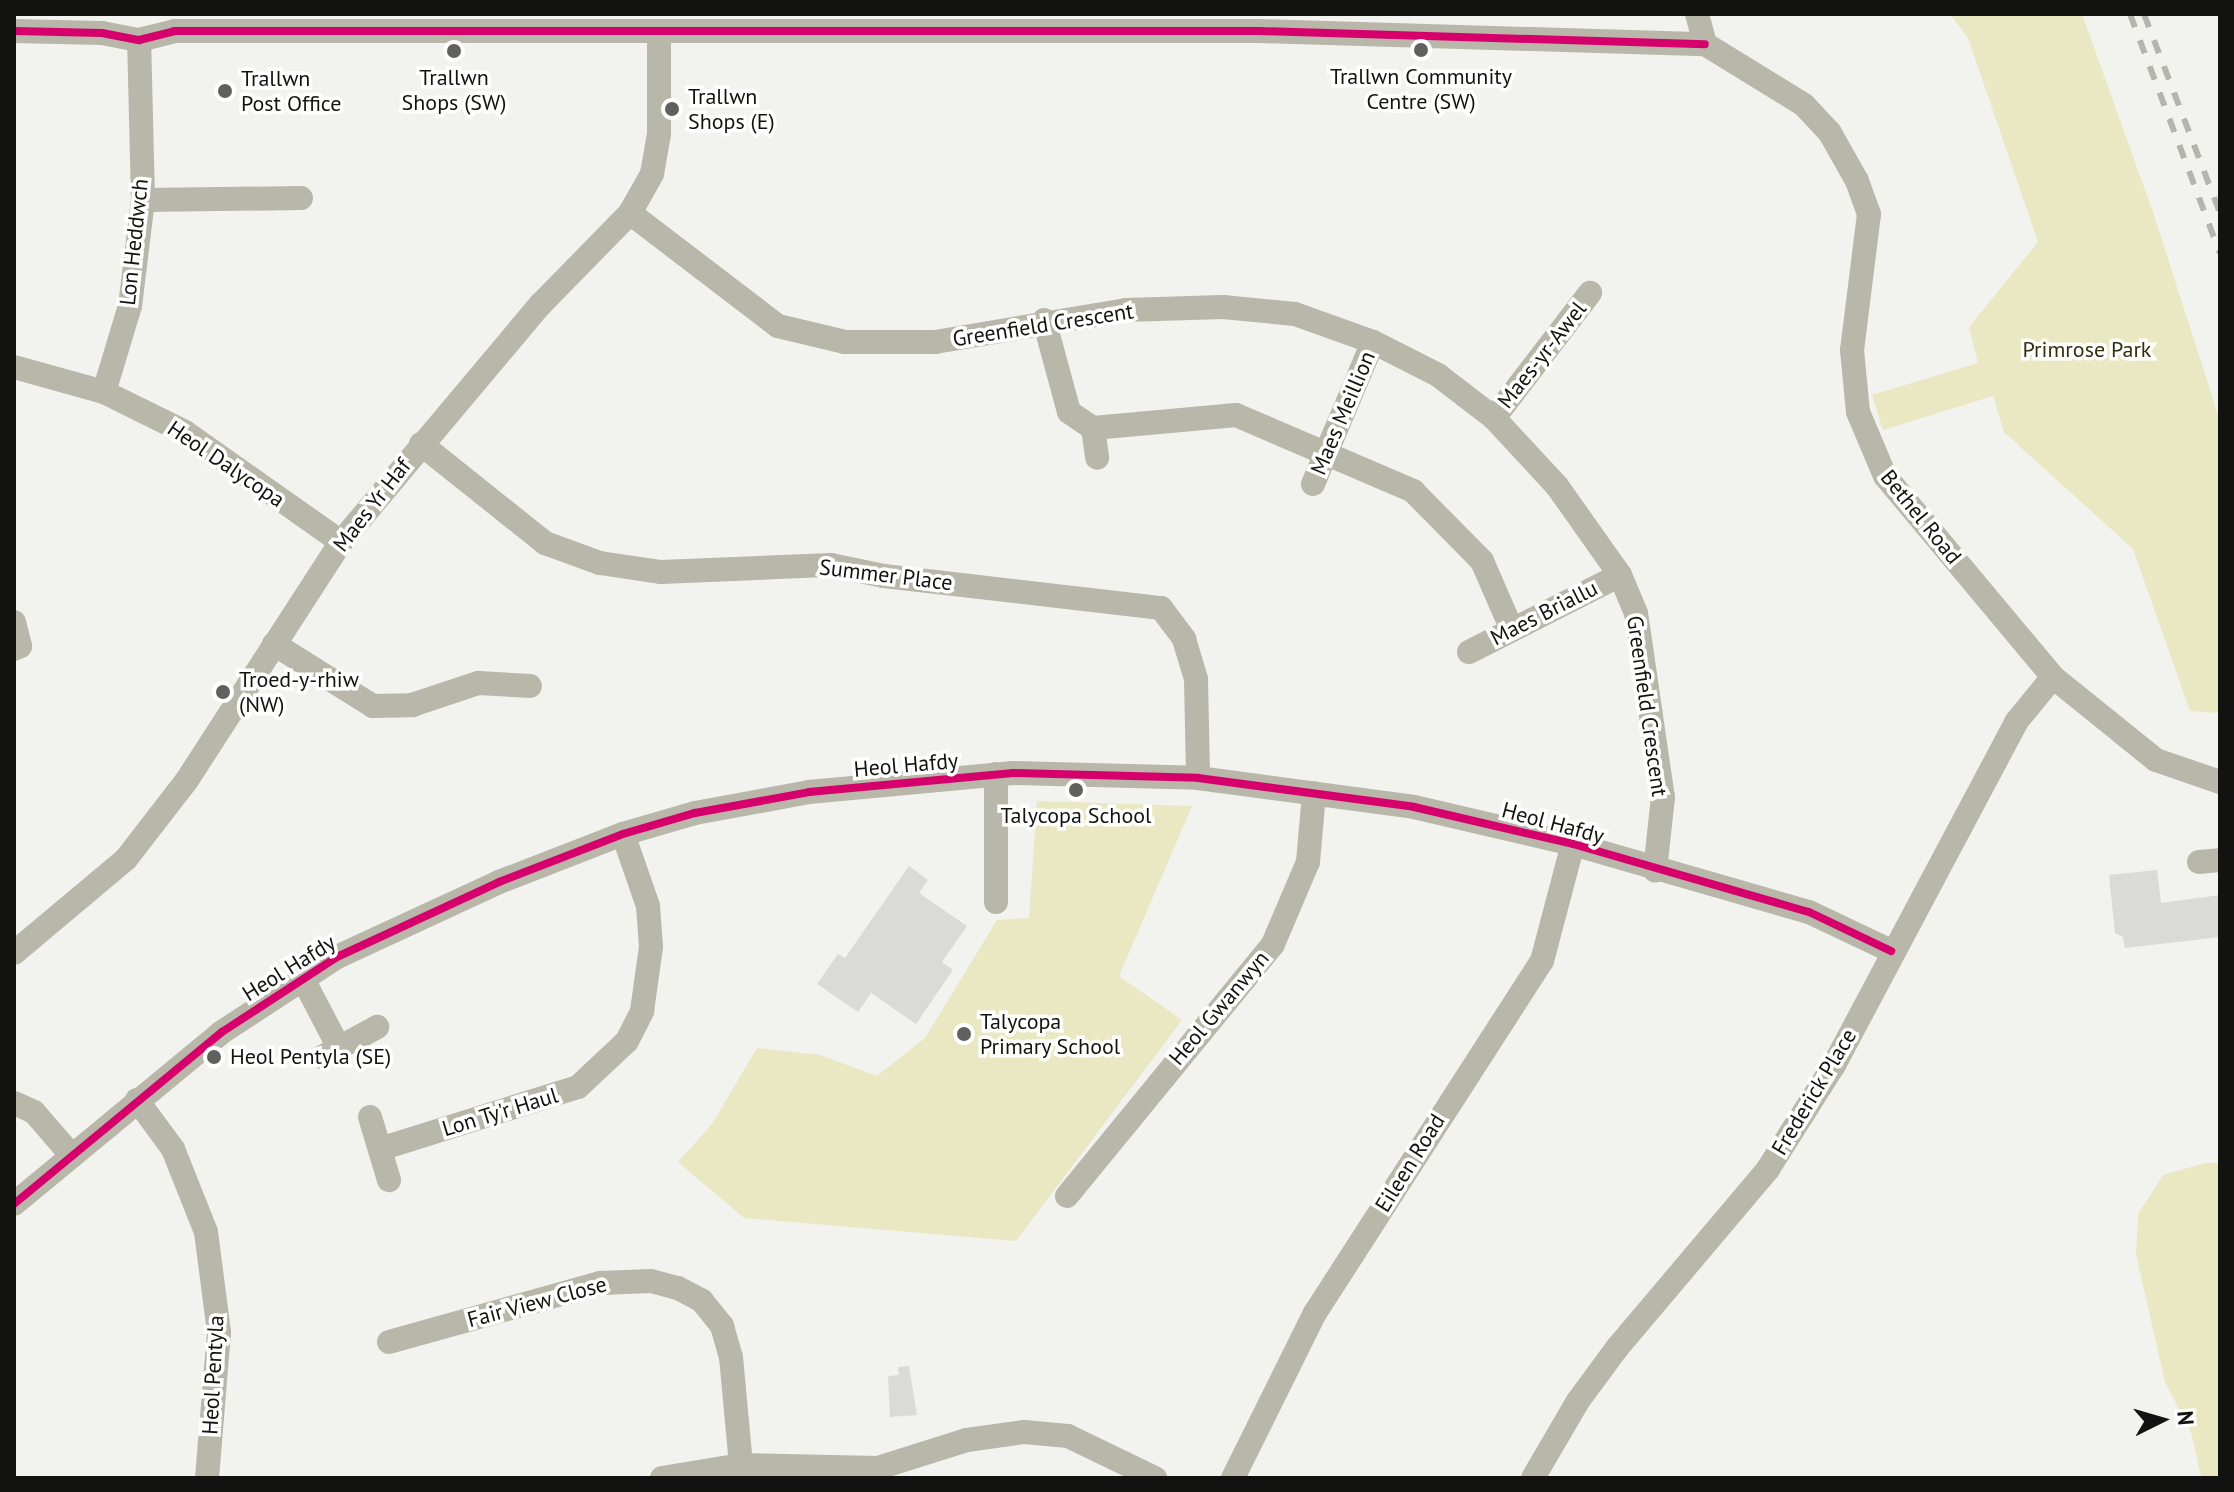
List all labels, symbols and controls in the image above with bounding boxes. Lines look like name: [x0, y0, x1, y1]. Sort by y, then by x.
marker: Trallwn Community Centre (SW): [1412, 41, 1430, 59]
marker: Trallwn Shops (SW): [445, 42, 463, 60]
place label: Trallwn Community Centre (SW): [1330, 63, 1512, 114]
place label: Trallwn Shops (SW): [402, 64, 506, 116]
place label: Trallwn Post Office: [241, 65, 341, 116]
marker: Trallwn Post Office: [216, 82, 234, 100]
place label: Trallwn Shops (E): [688, 83, 775, 134]
marker: Trallwn Shops (E): [663, 100, 681, 118]
street label: Lon Heddwch: [114, 177, 154, 307]
street label: Maes-yr-Awel: [1492, 296, 1592, 414]
street label: Greenfield Crescent: [951, 298, 1135, 352]
park label: Primrose Park: [2023, 337, 2151, 363]
street label: Maes Meillion: [1305, 347, 1381, 479]
street label: Heol Dalycopa: [162, 415, 290, 513]
street label: Maes Yr Haf: [327, 453, 417, 557]
street label: Bethel Road: [1875, 465, 1967, 569]
street label: Summer Place: [818, 554, 954, 596]
street label: Maes Briallu: [1486, 575, 1602, 651]
street label: Greenfield Crescent: [1621, 614, 1673, 798]
place label: Troed-y-rhiw (NW): [239, 666, 359, 718]
marker: Troed-y-rhiw (NW): [214, 683, 232, 701]
street label: Heol Hafdy: [853, 747, 959, 783]
marker: Talycopa School: [1067, 781, 1085, 799]
street label: Heol Hafdy: [1499, 797, 1607, 849]
place label: Talycopa School: [1001, 803, 1151, 829]
street label: Heol Hafdy: [238, 929, 340, 1007]
street label: Heol Gwanwyn: [1164, 946, 1274, 1070]
place label: Talycopa Primary School: [980, 1008, 1121, 1060]
street label: Frederick Place: [1766, 1024, 1862, 1160]
marker: Talycopa Primary School: [955, 1025, 973, 1043]
place label: Heol Pentyla (SE): [230, 1044, 391, 1070]
marker: Heol Pentyla (SE): [205, 1048, 223, 1066]
street label: Lon Ty'r Haul: [439, 1082, 561, 1142]
street label: Eileen Road: [1369, 1109, 1451, 1217]
street label: Fair View Close: [464, 1271, 610, 1333]
street label: Heol Pentyla: [197, 1315, 229, 1435]
north arrow: [2122, 1380, 2202, 1460]
text: N: [2171, 1409, 2200, 1426]

